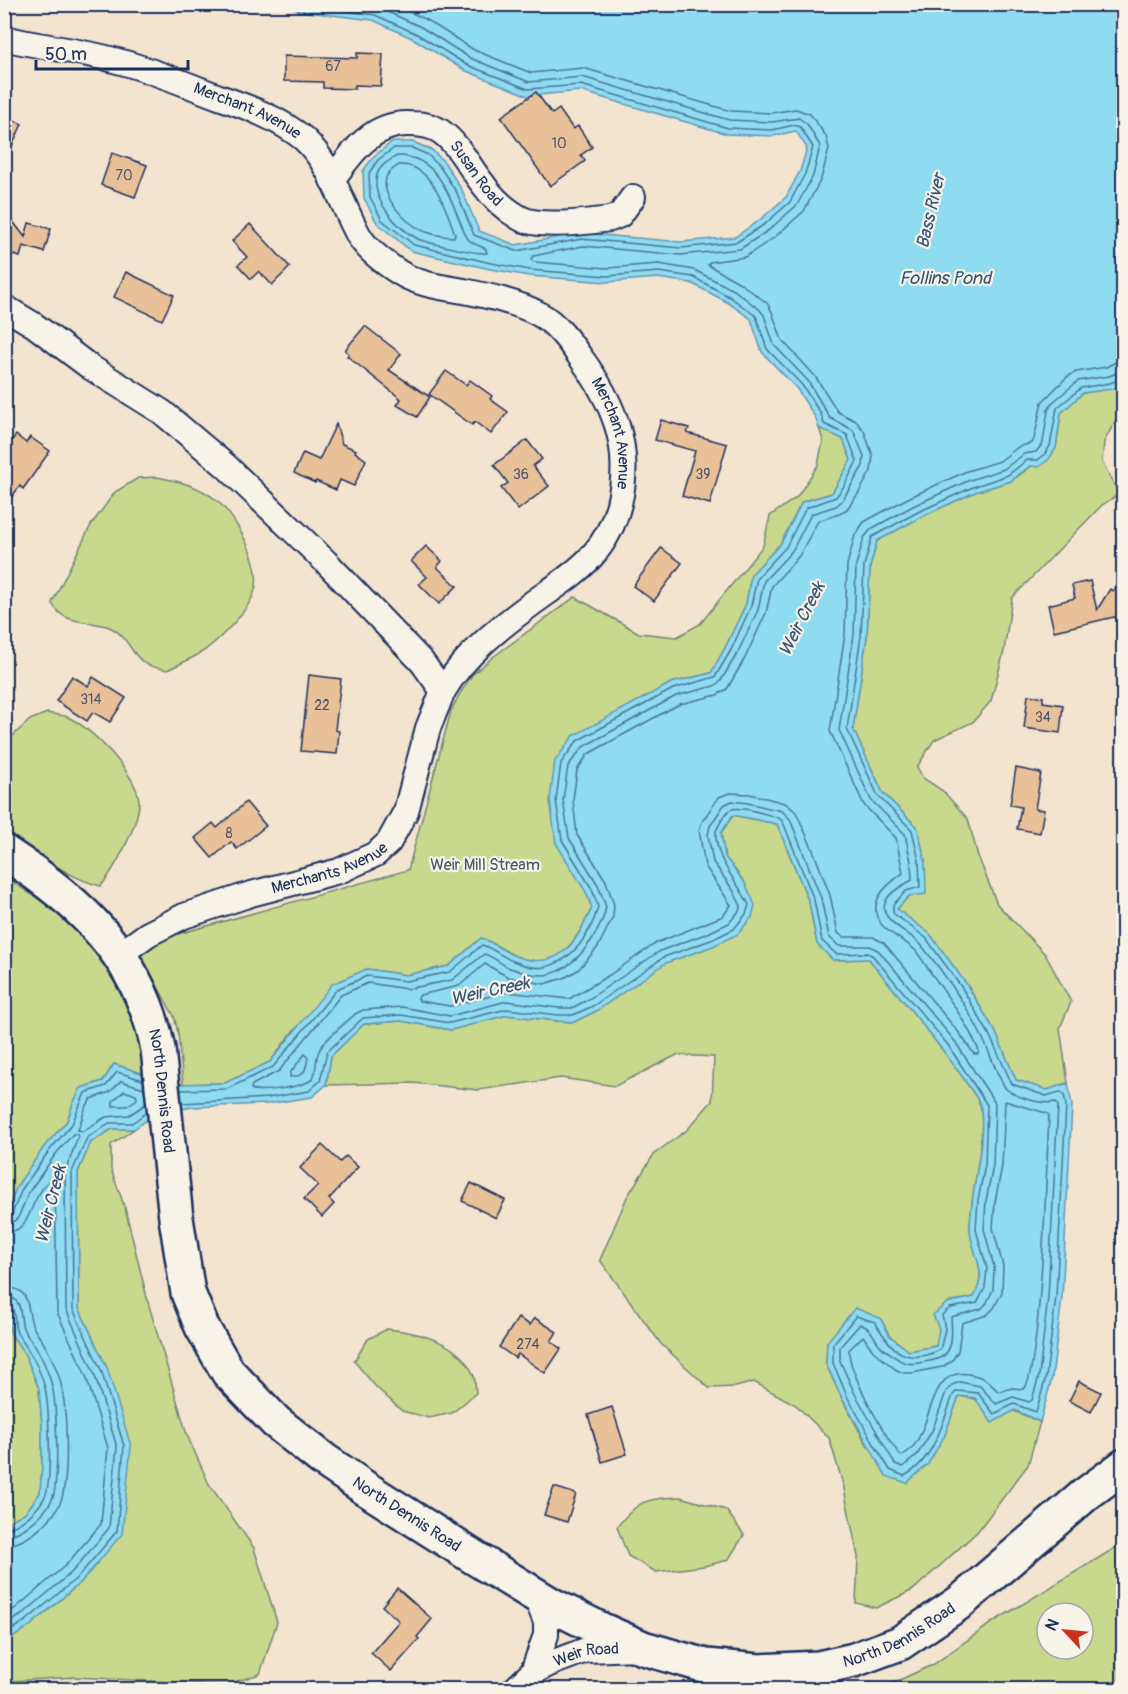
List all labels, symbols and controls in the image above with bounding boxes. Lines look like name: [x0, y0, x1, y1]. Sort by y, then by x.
scale bar: [36, 33, 188, 71]
text: 50 m: [45, 43, 87, 66]
house number: 67: [325, 58, 341, 75]
street label: Merchant Avenue: [191, 78, 305, 143]
house number: 10: [551, 135, 567, 152]
street label: Susan Road: [445, 136, 507, 211]
house number: 70: [116, 167, 132, 184]
water label: Bass River: [911, 169, 951, 251]
water label: Follins Pond: [899, 267, 993, 290]
street label: Merchant Avenue: [587, 374, 634, 490]
house number: 36: [513, 466, 529, 483]
house number: 39: [695, 466, 711, 483]
water label: Weir Creek: [774, 577, 831, 660]
house number: 314: [80, 691, 102, 708]
house number: 22: [314, 697, 330, 714]
house number: 34: [1035, 709, 1051, 726]
house number: 8: [225, 825, 233, 842]
street label: Merchants Avenue: [269, 838, 392, 898]
park label: Weir Mill Stream: [430, 855, 540, 875]
water label: Weir Creek: [448, 971, 533, 1011]
street label: North Dennis Road: [144, 1027, 179, 1154]
water label: Weir Creek: [30, 1161, 72, 1246]
house number: 274: [516, 1336, 540, 1353]
street label: North Dennis Road: [348, 1472, 465, 1556]
street label: North Dennis Road: [841, 1598, 959, 1672]
north arrow: [1035, 1601, 1095, 1661]
text: N: [1041, 1615, 1064, 1634]
street label: Weir Road: [551, 1639, 619, 1671]

